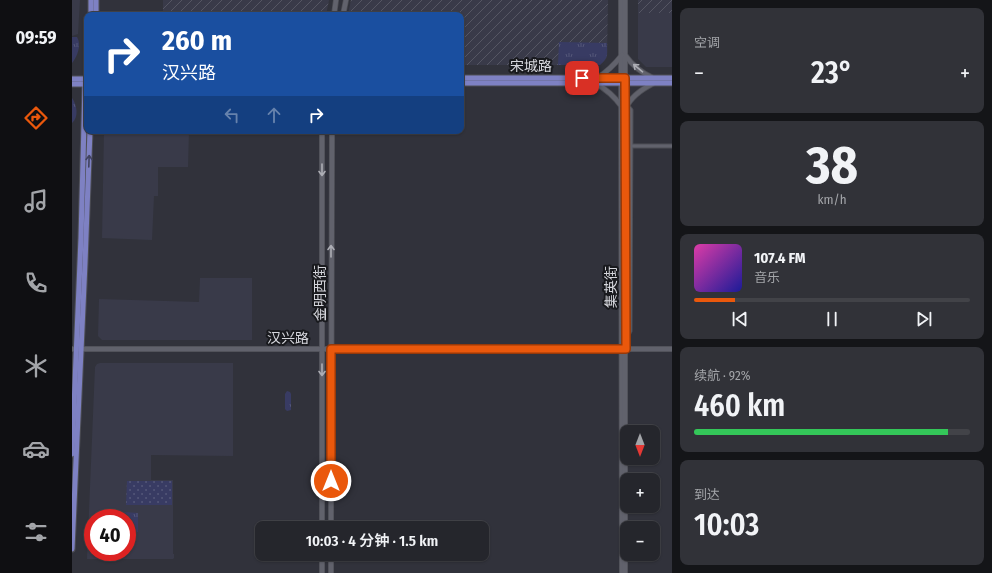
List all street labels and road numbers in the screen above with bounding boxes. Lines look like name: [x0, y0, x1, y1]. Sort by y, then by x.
street label: 宋城路: [510, 58, 552, 75]
street label: 金明西街: [312, 265, 329, 321]
street label: 集英街: [603, 266, 620, 308]
street label: 汉兴路: [267, 330, 309, 347]

